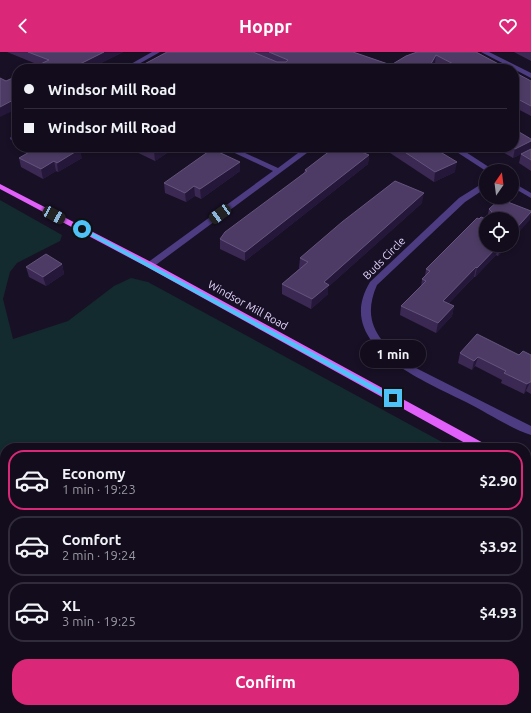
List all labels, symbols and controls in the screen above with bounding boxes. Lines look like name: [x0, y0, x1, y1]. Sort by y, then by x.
icon: back: [12, 15, 34, 37]
icon: heart: [497, 15, 519, 37]
text: Hoppr: [239, 16, 292, 36]
text: Windsor Mill Road: [48, 81, 176, 98]
text: Windsor Mill Road: [48, 119, 176, 136]
north arrow: [479, 164, 519, 204]
map controls: [479, 164, 519, 252]
car: [207, 202, 233, 226]
car: [41, 204, 67, 226]
button: locate: [479, 212, 519, 252]
route start: [73, 220, 91, 238]
street label: Buds Circle: [360, 234, 408, 282]
street label: Windsor Mill Road: [206, 278, 290, 332]
callout: 1 min: [360, 340, 426, 368]
text: 1 min: [377, 347, 409, 361]
route end: [384, 389, 402, 407]
icon: car: [14, 462, 50, 498]
text: Economy: [62, 465, 126, 482]
text: $2.90: [479, 472, 517, 489]
text: 1 min · 19:23: [62, 482, 136, 496]
icon: car: [14, 528, 50, 564]
text: Comfort: [62, 531, 121, 548]
text: $3.92: [479, 538, 517, 555]
text: 2 min · 19:24: [62, 548, 136, 562]
icon: car: [14, 594, 50, 630]
text: XL: [62, 597, 80, 614]
text: $4.93: [479, 604, 517, 621]
text: 3 min · 19:25: [62, 614, 136, 628]
button: Confirm: [12, 659, 519, 705]

